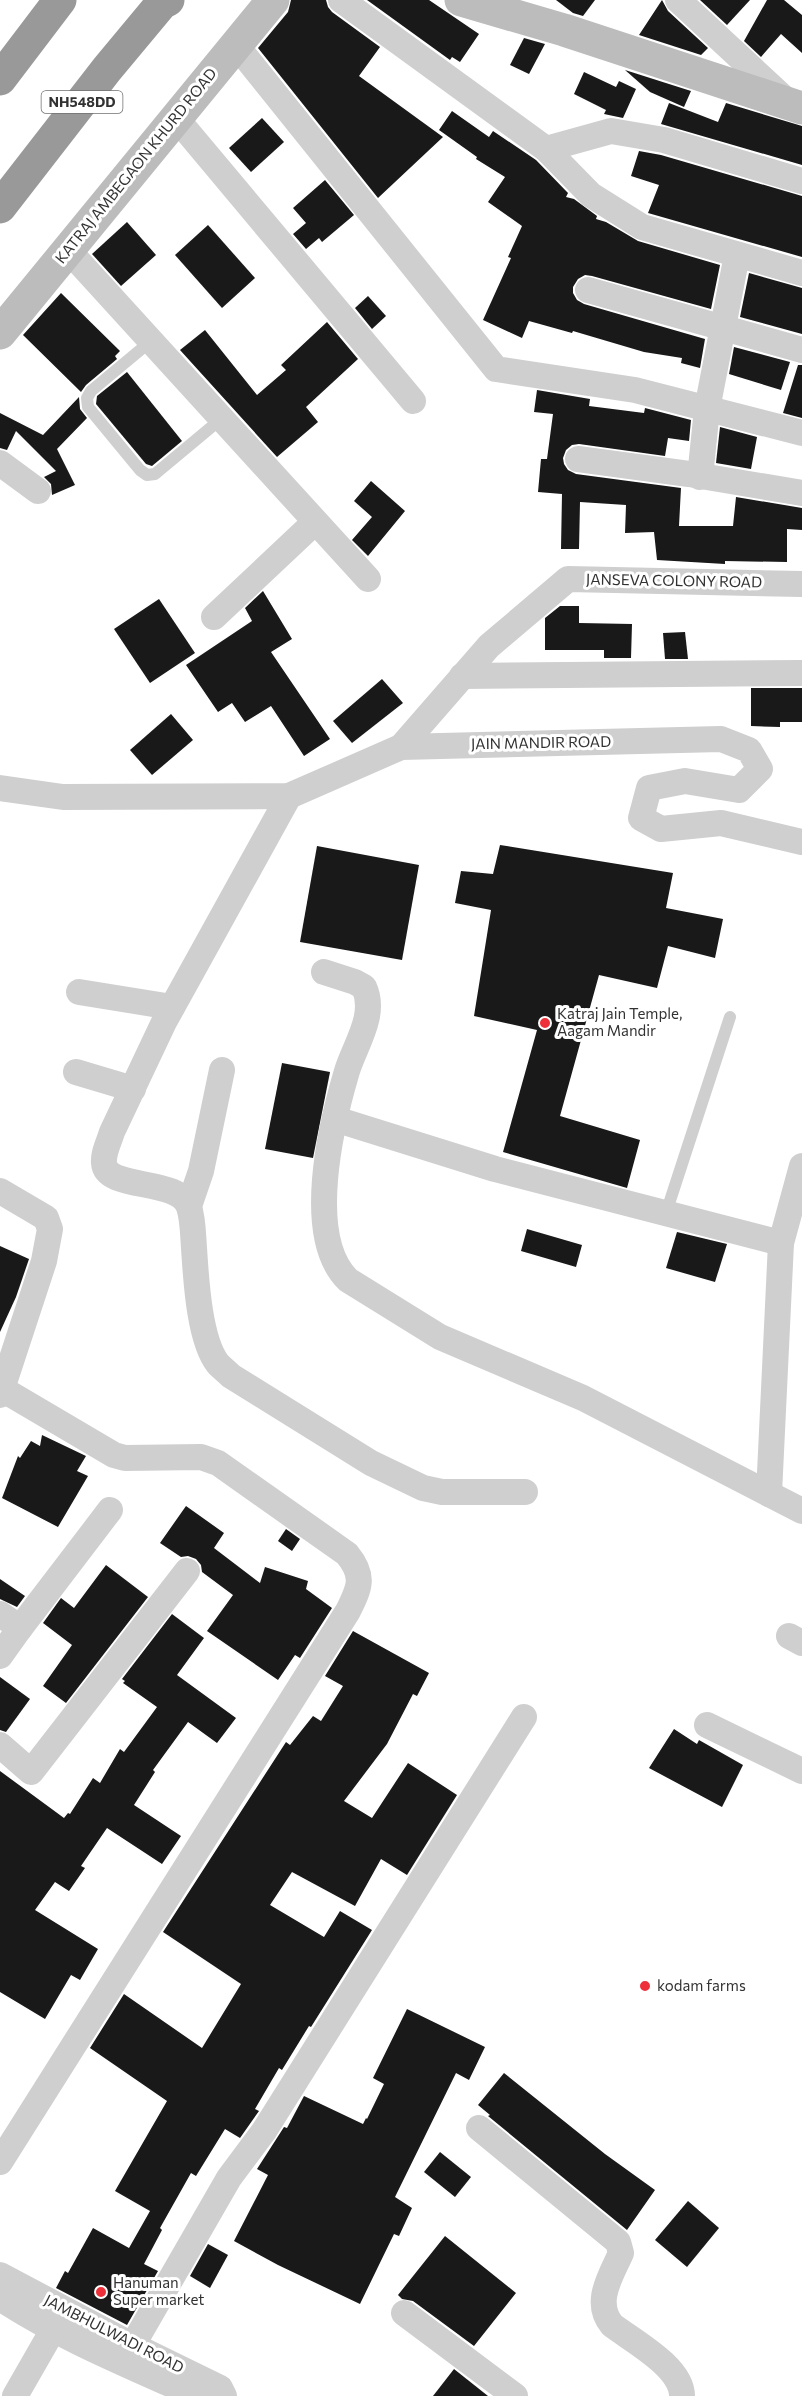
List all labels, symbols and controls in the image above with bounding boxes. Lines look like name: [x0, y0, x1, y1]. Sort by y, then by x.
street label: KATRAJ AMBEGAON KHURD ROAD: [51, 64, 220, 267]
road number: NH548DD: [42, 91, 122, 113]
street label: JANSEVA COLONY ROAD: [586, 569, 762, 591]
street label: JAIN MANDIR ROAD: [471, 732, 611, 752]
place label: Katraj Jain Temple, Aagam Mandir: [557, 1004, 682, 1039]
marker: Katraj Jain Temple, Aagam Mandir: [538, 1016, 552, 1030]
place label: kodam farms: [657, 1976, 746, 1994]
marker: kodam farms: [638, 1979, 652, 1993]
place label: Hanuman Super market: [113, 2273, 205, 2308]
marker: Hanuman Super market: [94, 2285, 108, 2299]
street label: JAMBHULWADI ROAD: [42, 2290, 187, 2376]

